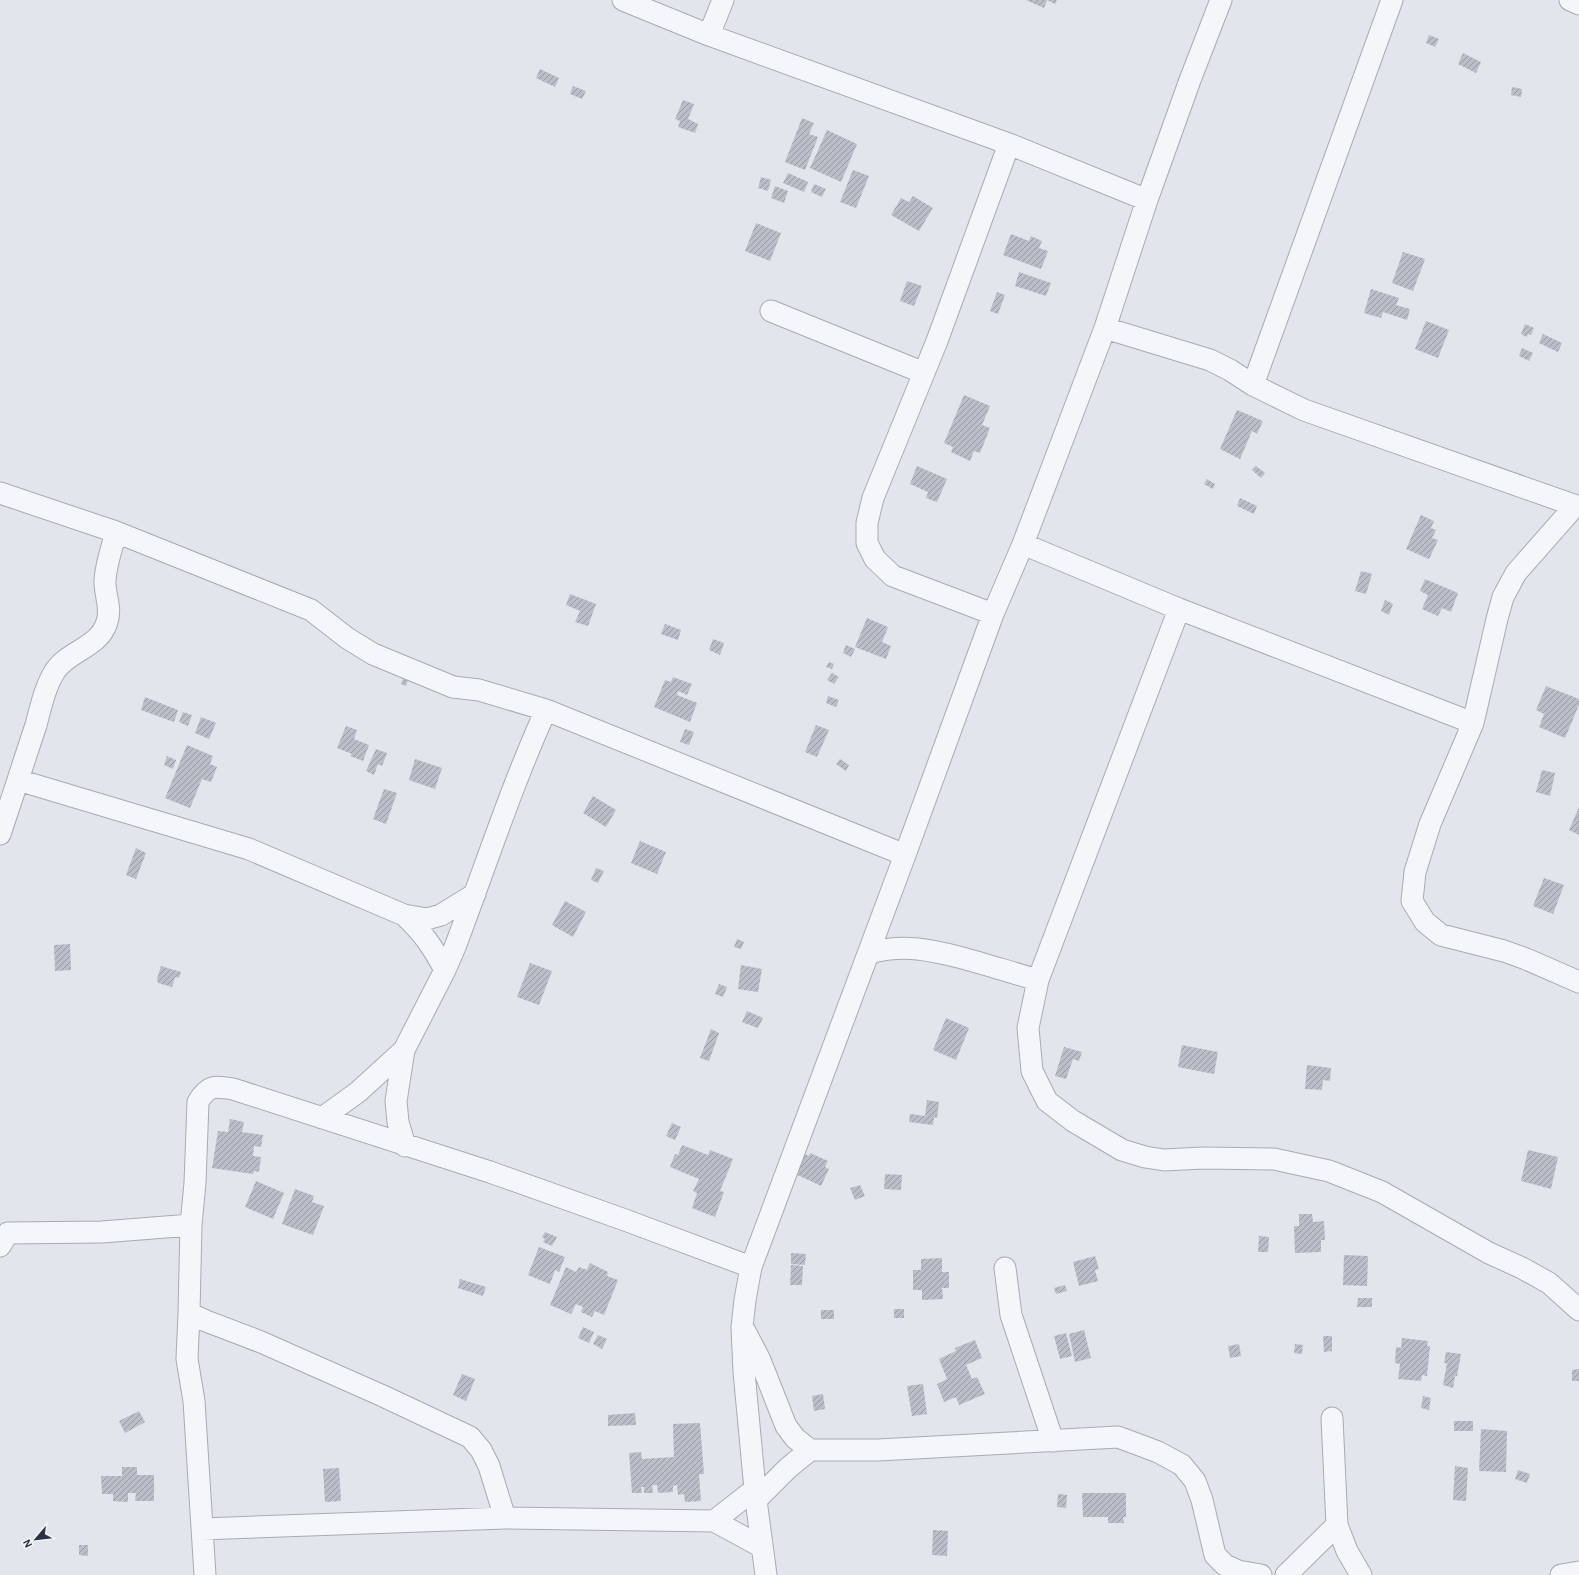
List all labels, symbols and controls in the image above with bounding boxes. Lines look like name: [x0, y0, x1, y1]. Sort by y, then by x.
north arrow: [16, 1519, 56, 1559]
text: N: [21, 1537, 34, 1549]

